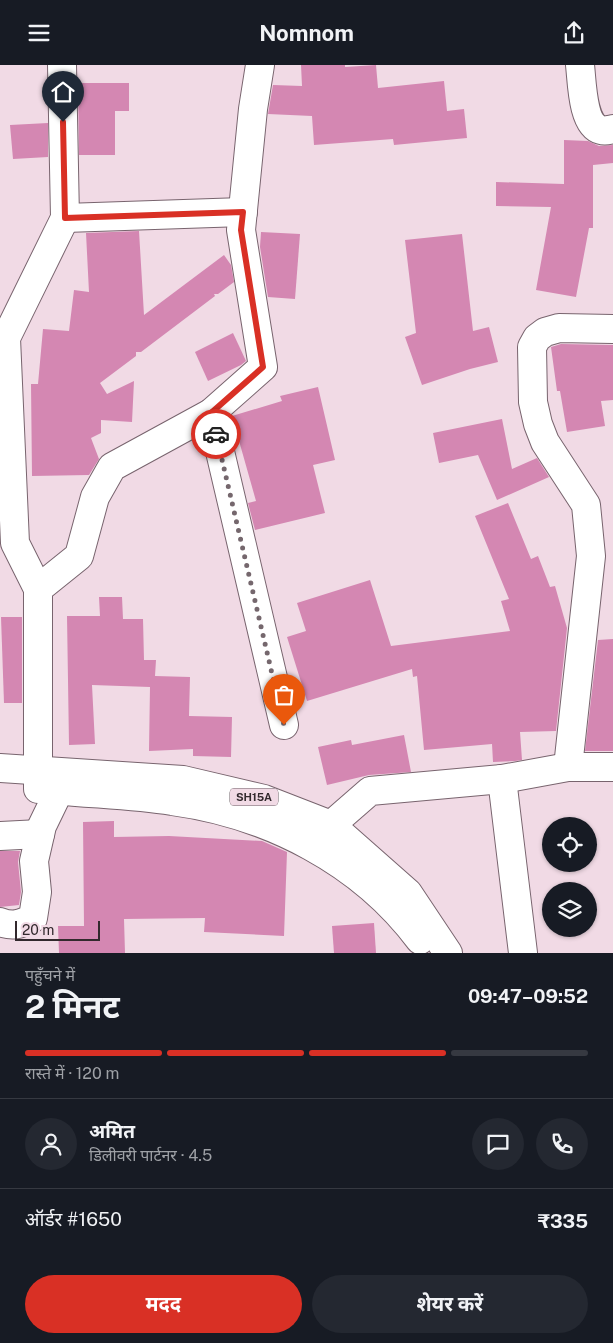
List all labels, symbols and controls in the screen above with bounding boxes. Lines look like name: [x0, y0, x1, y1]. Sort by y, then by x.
icon: menu: [25, 19, 53, 47]
icon: share: [560, 19, 588, 47]
text: Nomnom: [259, 20, 354, 46]
pin: [42, 71, 84, 122]
icon: home: [49, 78, 77, 106]
courier: [191, 409, 241, 459]
icon: car: [202, 420, 230, 448]
pin: [263, 674, 305, 725]
icon: bag: [270, 681, 298, 709]
road number: SH15A: [230, 789, 278, 805]
map controls: [542, 817, 597, 937]
button: locate: [542, 817, 597, 872]
button: layers: [542, 882, 597, 937]
scale bar: [15, 918, 100, 941]
text: 20 m: [22, 922, 54, 938]
text: पहुँचने में: [25, 966, 75, 985]
text: 09:47–09:52: [468, 985, 588, 1007]
text: 2 मिनट: [25, 988, 120, 1025]
text: रास्ते में · 120 m: [25, 1064, 119, 1083]
button: person: [25, 1118, 77, 1170]
button: chat: [472, 1118, 524, 1170]
button: phone: [536, 1118, 588, 1170]
text: अमित: [89, 1120, 135, 1142]
text: डिलीवरी पार्टनर · 4.5: [89, 1146, 212, 1165]
text: ऑर्डर #1650: [25, 1208, 122, 1230]
text: ₹335: [538, 1210, 588, 1232]
button: मदद: [25, 1275, 302, 1333]
button: शेयर करें: [312, 1275, 588, 1333]

